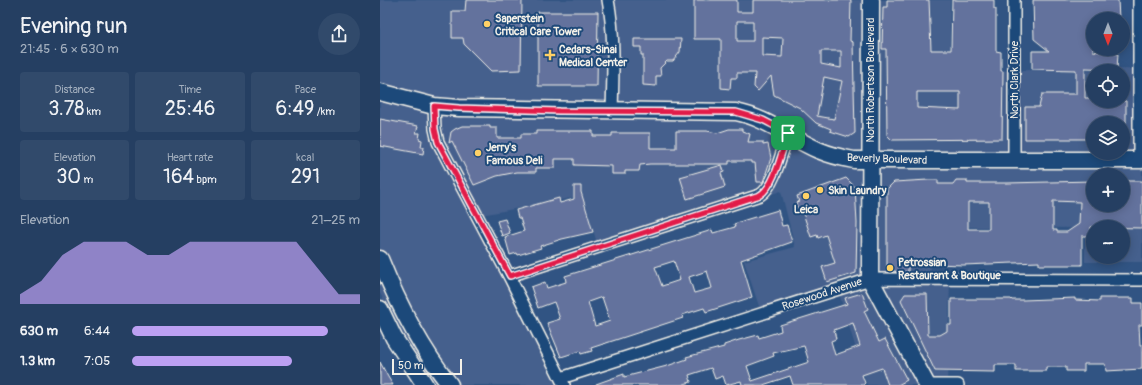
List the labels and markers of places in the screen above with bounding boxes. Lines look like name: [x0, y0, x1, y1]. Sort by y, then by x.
place label: Saperstein Critical Care Tower: [495, 12, 582, 38]
marker: Saperstein Critical Care Tower: [482, 19, 492, 29]
place label: Cedars-Sinai Medical Center: [559, 43, 628, 69]
marker: Cedars-Sinai Medical Center: [544, 49, 556, 61]
pin: [771, 116, 805, 150]
place label: Jerry's Famous Deli: [486, 141, 543, 167]
marker: Jerry's Famous Deli: [473, 148, 483, 158]
place label: Skin Laundry: [828, 184, 887, 197]
marker: Skin Laundry: [815, 185, 825, 195]
marker: Leica: [801, 191, 811, 201]
place label: Leica: [794, 203, 818, 216]
place label: Petrossian Restaurant & Boutique: [898, 256, 1001, 282]
marker: Petrossian Restaurant & Boutique: [885, 263, 895, 273]

